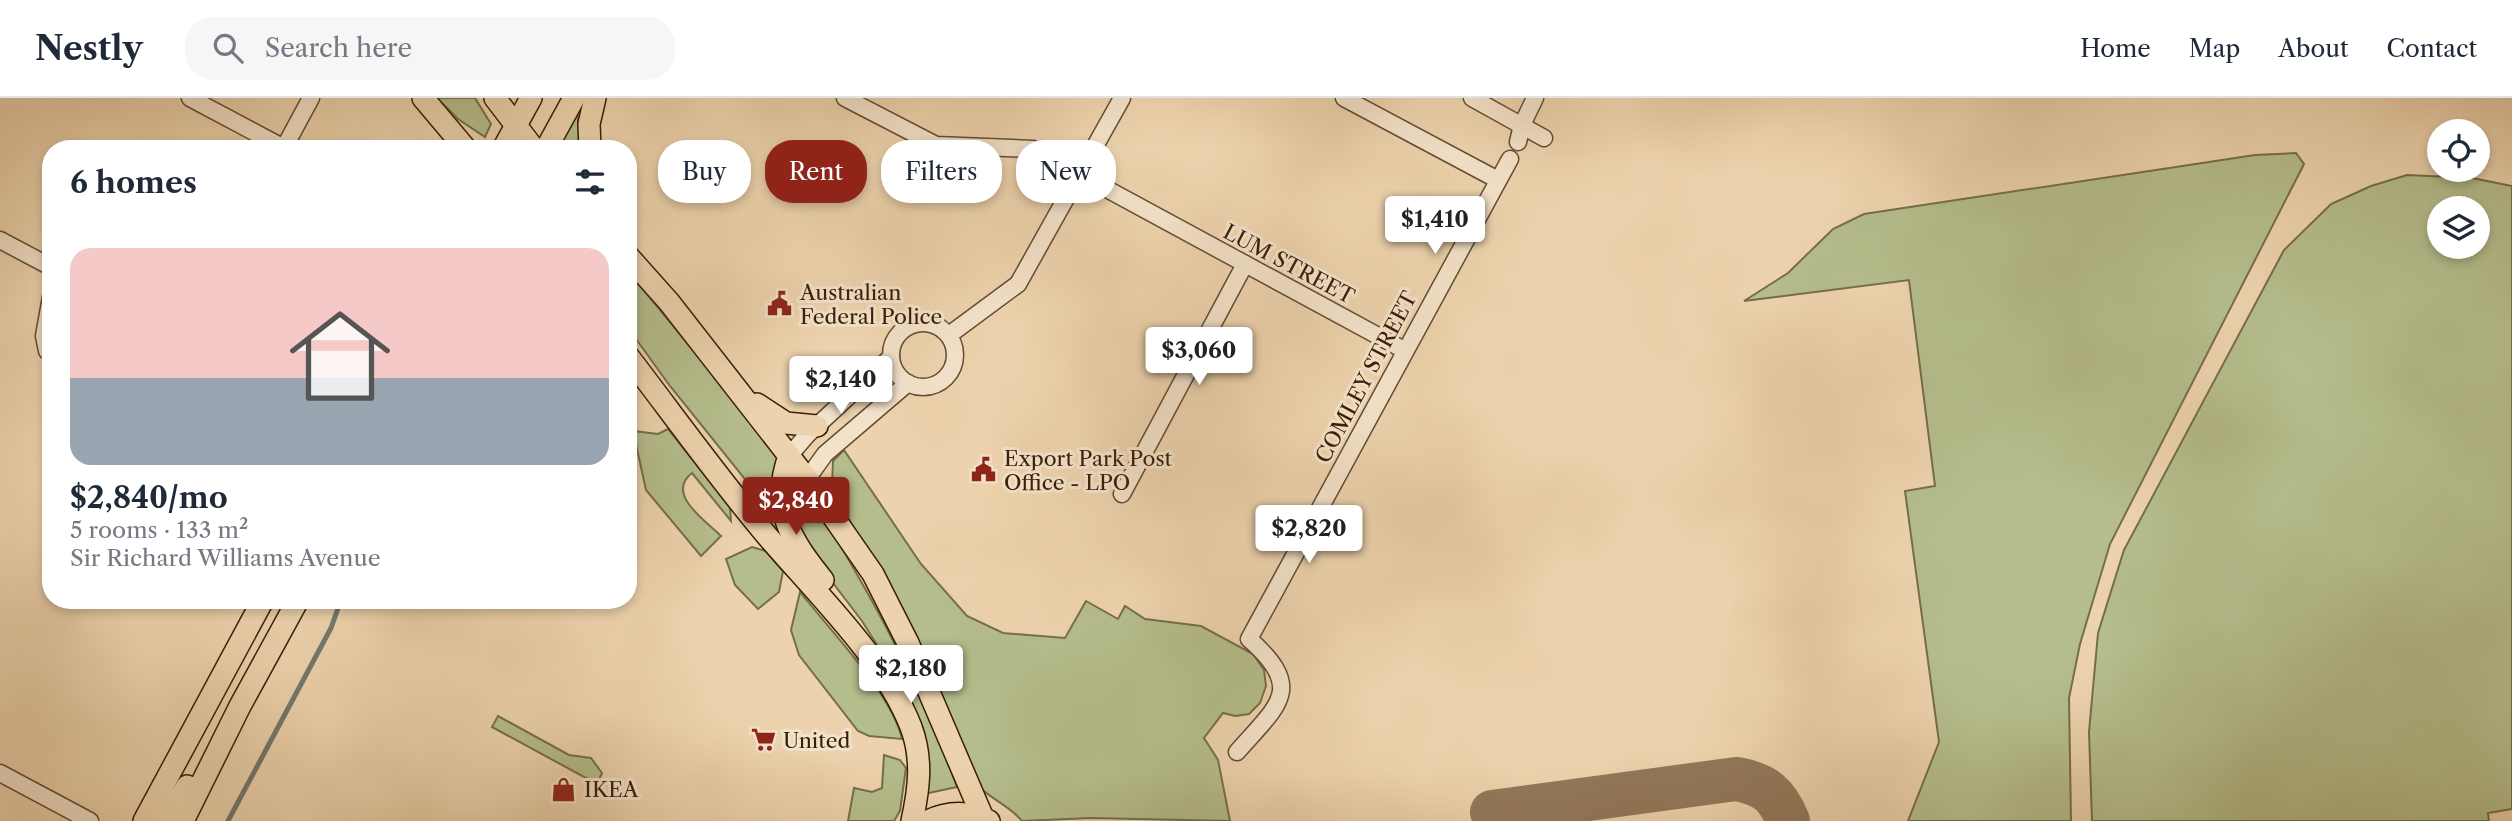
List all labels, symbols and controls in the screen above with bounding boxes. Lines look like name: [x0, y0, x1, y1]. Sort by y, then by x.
search box: [185, 17, 675, 80]
text: Nestly: [35, 28, 143, 69]
icon: search: [209, 29, 247, 67]
text: Search here: [265, 32, 412, 64]
text: Home: [2080, 34, 2151, 63]
text: Map: [2189, 34, 2240, 63]
text: About: [2278, 34, 2349, 63]
text: Contact: [2387, 34, 2477, 63]
map controls: [2427, 119, 2490, 259]
button: locate: [2427, 119, 2490, 182]
chip: Buy: [658, 140, 751, 203]
chip: Rent: [765, 140, 867, 203]
chip: Filters: [881, 140, 1002, 203]
chip: New: [1016, 140, 1116, 203]
icon: filters: [571, 163, 609, 201]
text: 6 homes: [70, 164, 197, 201]
button: layers: [2427, 196, 2490, 259]
pin: $1,410: [1378, 197, 1492, 256]
text: $1,410: [1401, 205, 1469, 233]
street label: LUM STREET: [1219, 219, 1359, 309]
place label: Australian Federal Police: [799, 280, 942, 329]
street label: COMLEY STREET: [1310, 287, 1422, 467]
public building icon: Australian Federal Police: [766, 290, 794, 318]
icon: home: [277, 293, 403, 419]
pin: $3,060: [1142, 328, 1256, 387]
text: $3,060: [1162, 336, 1236, 364]
pin: $2,140: [784, 356, 898, 416]
text: $2,140: [805, 365, 877, 393]
place label: Export Park Post Office - LPO: [1004, 446, 1172, 495]
public building icon: Export Park Post Office - LPO: [970, 456, 998, 484]
pin: $2,840: [739, 478, 853, 537]
text: $2,840/mo: [70, 479, 228, 516]
text: $2,840: [758, 486, 834, 514]
pin: $2,820: [1252, 505, 1366, 565]
text: $2,820: [1271, 514, 1347, 542]
text: 5 rooms · 133 m²: [70, 516, 248, 544]
text: Sir Richard Williams Avenue: [70, 544, 381, 572]
pin: $2,180: [854, 646, 968, 705]
text: $2,180: [875, 654, 947, 682]
supermarket icon: United: [749, 726, 777, 754]
place label: United: [783, 728, 850, 753]
shop icon: IKEA: [550, 775, 578, 803]
place label: IKEA: [584, 777, 639, 802]

